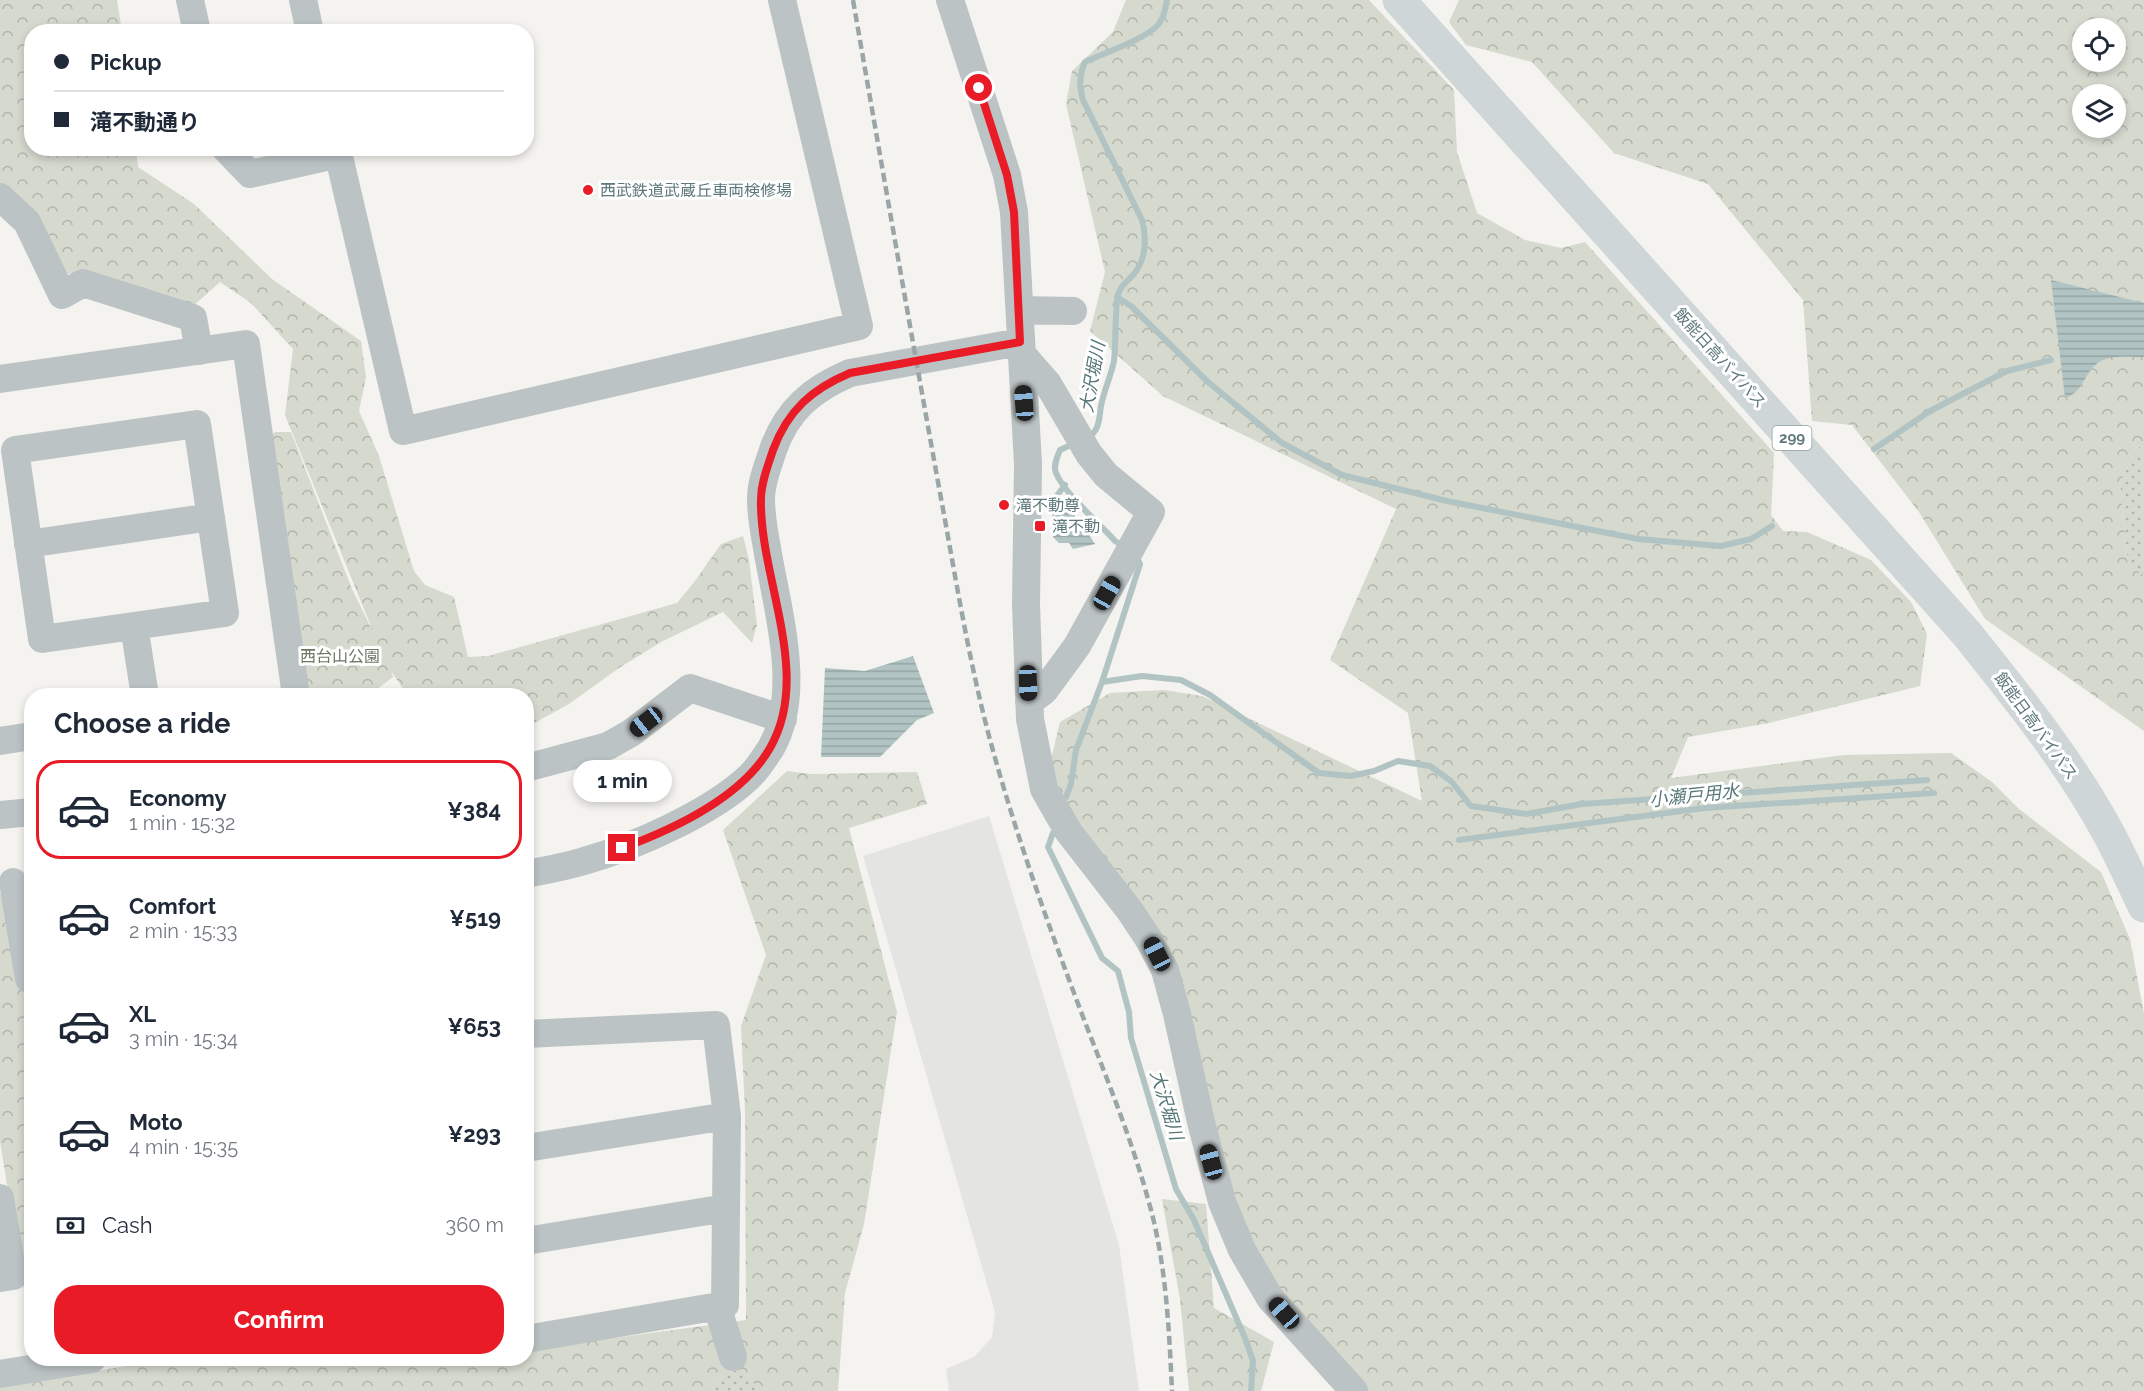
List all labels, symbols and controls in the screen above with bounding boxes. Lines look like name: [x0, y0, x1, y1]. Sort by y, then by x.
map controls: [2072, 18, 2126, 138]
button: locate: [2072, 18, 2126, 72]
text: Pickup: [90, 49, 162, 75]
route start: [965, 74, 992, 101]
button: layers: [2072, 84, 2126, 138]
text: 滝不動通り: [90, 109, 200, 135]
place label: 西武鉄道武蔵丘車両検修場: [600, 181, 792, 200]
marker: 西武鉄道武蔵丘車両検修場: [581, 183, 595, 197]
street label: 飯能日高バイパス: [1670, 304, 1770, 412]
water label: 大沢堀川: [1075, 338, 1109, 414]
car: [1014, 384, 1034, 422]
road number: 299: [1772, 426, 1812, 450]
place label: 滝不動尊: [1016, 496, 1080, 515]
marker: 滝不動尊: [997, 498, 1011, 512]
place label: 滝不動: [1052, 517, 1100, 536]
marker: 滝不動: [1033, 519, 1047, 533]
car: [1090, 573, 1124, 613]
park label: 西台山公園: [300, 647, 380, 666]
car: [1018, 665, 1038, 701]
street label: 飯能日高バイパス: [1991, 669, 2081, 783]
car: [626, 704, 666, 740]
text: Choose a ride: [54, 708, 230, 739]
callout: 1 min: [572, 761, 672, 803]
text: 1 min: [597, 769, 648, 793]
water label: 小瀬戸用水: [1648, 780, 1742, 810]
icon: car: [57, 783, 111, 837]
text: Economy: [129, 785, 227, 811]
text: ¥384: [447, 797, 501, 823]
text: 1 min · 15:32: [129, 811, 235, 835]
route end: [608, 834, 635, 861]
icon: car: [57, 891, 111, 945]
text: Comfort: [129, 893, 216, 919]
text: ¥519: [449, 905, 501, 931]
text: 2 min · 15:33: [129, 919, 237, 943]
car: [1141, 934, 1173, 974]
icon: car: [57, 999, 111, 1053]
text: XL: [129, 1001, 156, 1027]
text: ¥653: [448, 1013, 501, 1039]
text: 3 min · 15:34: [129, 1027, 238, 1051]
water label: 大沢堀川: [1146, 1068, 1188, 1144]
icon: car: [57, 1107, 111, 1161]
text: Moto: [129, 1109, 183, 1135]
text: ¥293: [448, 1121, 501, 1147]
text: 4 min · 15:35: [129, 1135, 238, 1159]
car: [1198, 1142, 1224, 1182]
icon: cash: [54, 1209, 87, 1242]
text: Cash: [102, 1212, 153, 1238]
text: 360 m: [446, 1213, 504, 1237]
button: Confirm: [54, 1285, 504, 1354]
car: [1265, 1294, 1303, 1332]

